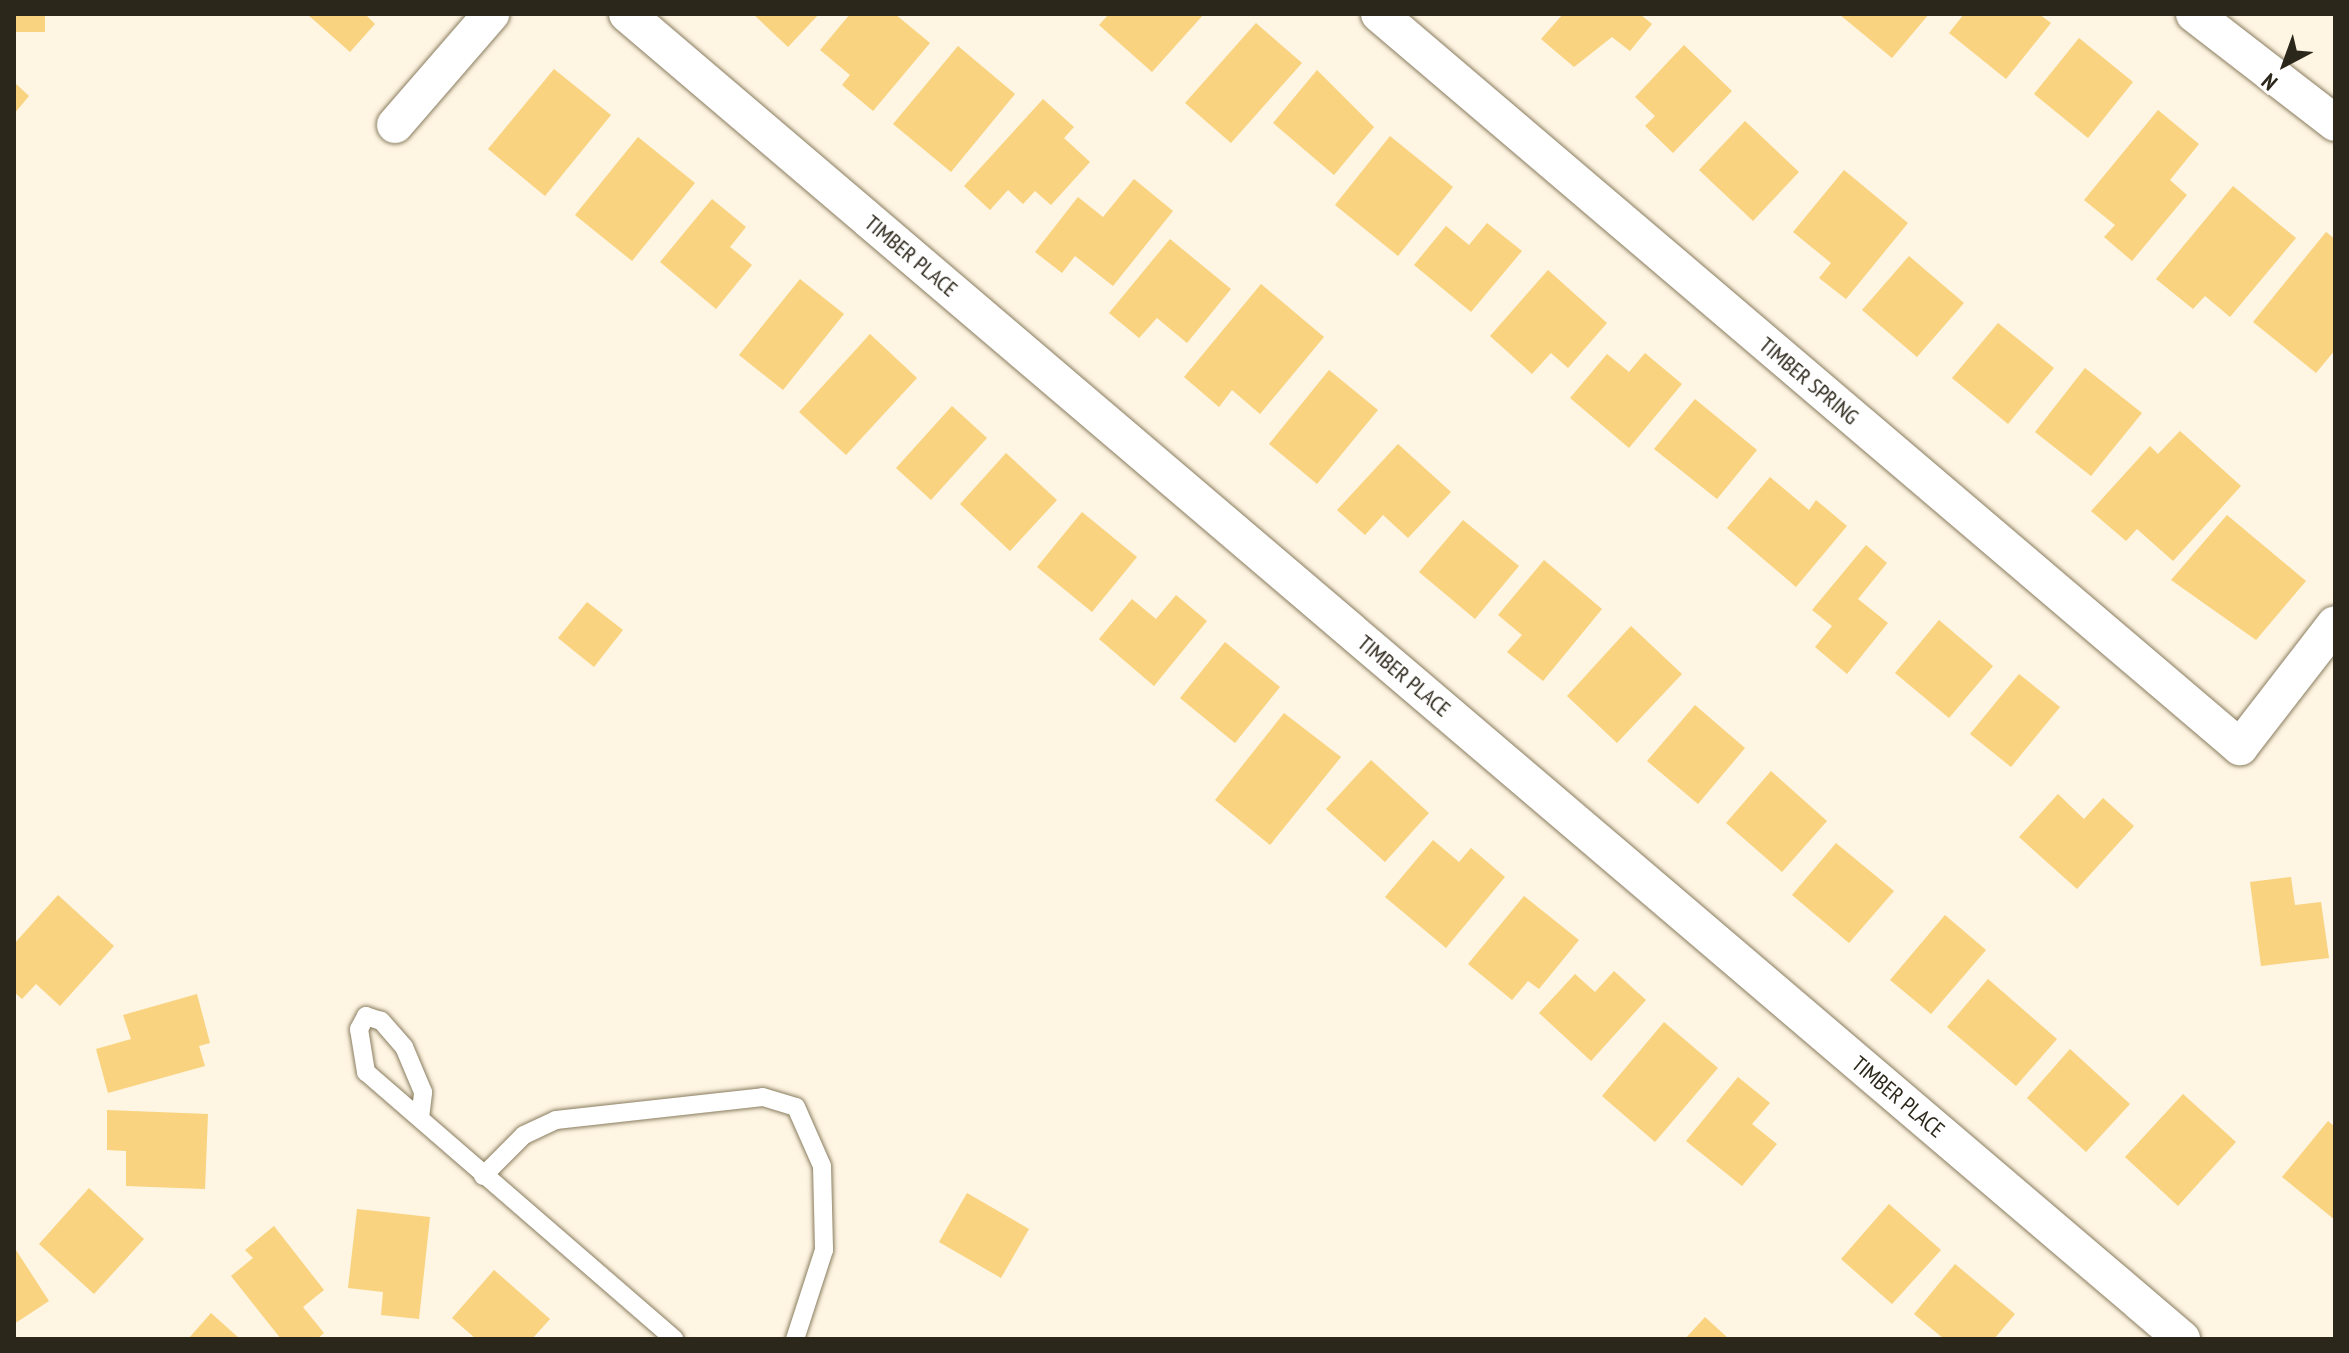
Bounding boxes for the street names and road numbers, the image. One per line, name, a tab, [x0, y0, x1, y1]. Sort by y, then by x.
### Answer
street label: TIMBER PLACE	[859, 210, 963, 302]
street label: TIMBER SPRING	[1754, 332, 1864, 430]
street label: TIMBER PLACE	[1352, 630, 1456, 722]
street label: TIMBER PLACE	[1846, 1051, 1950, 1143]

